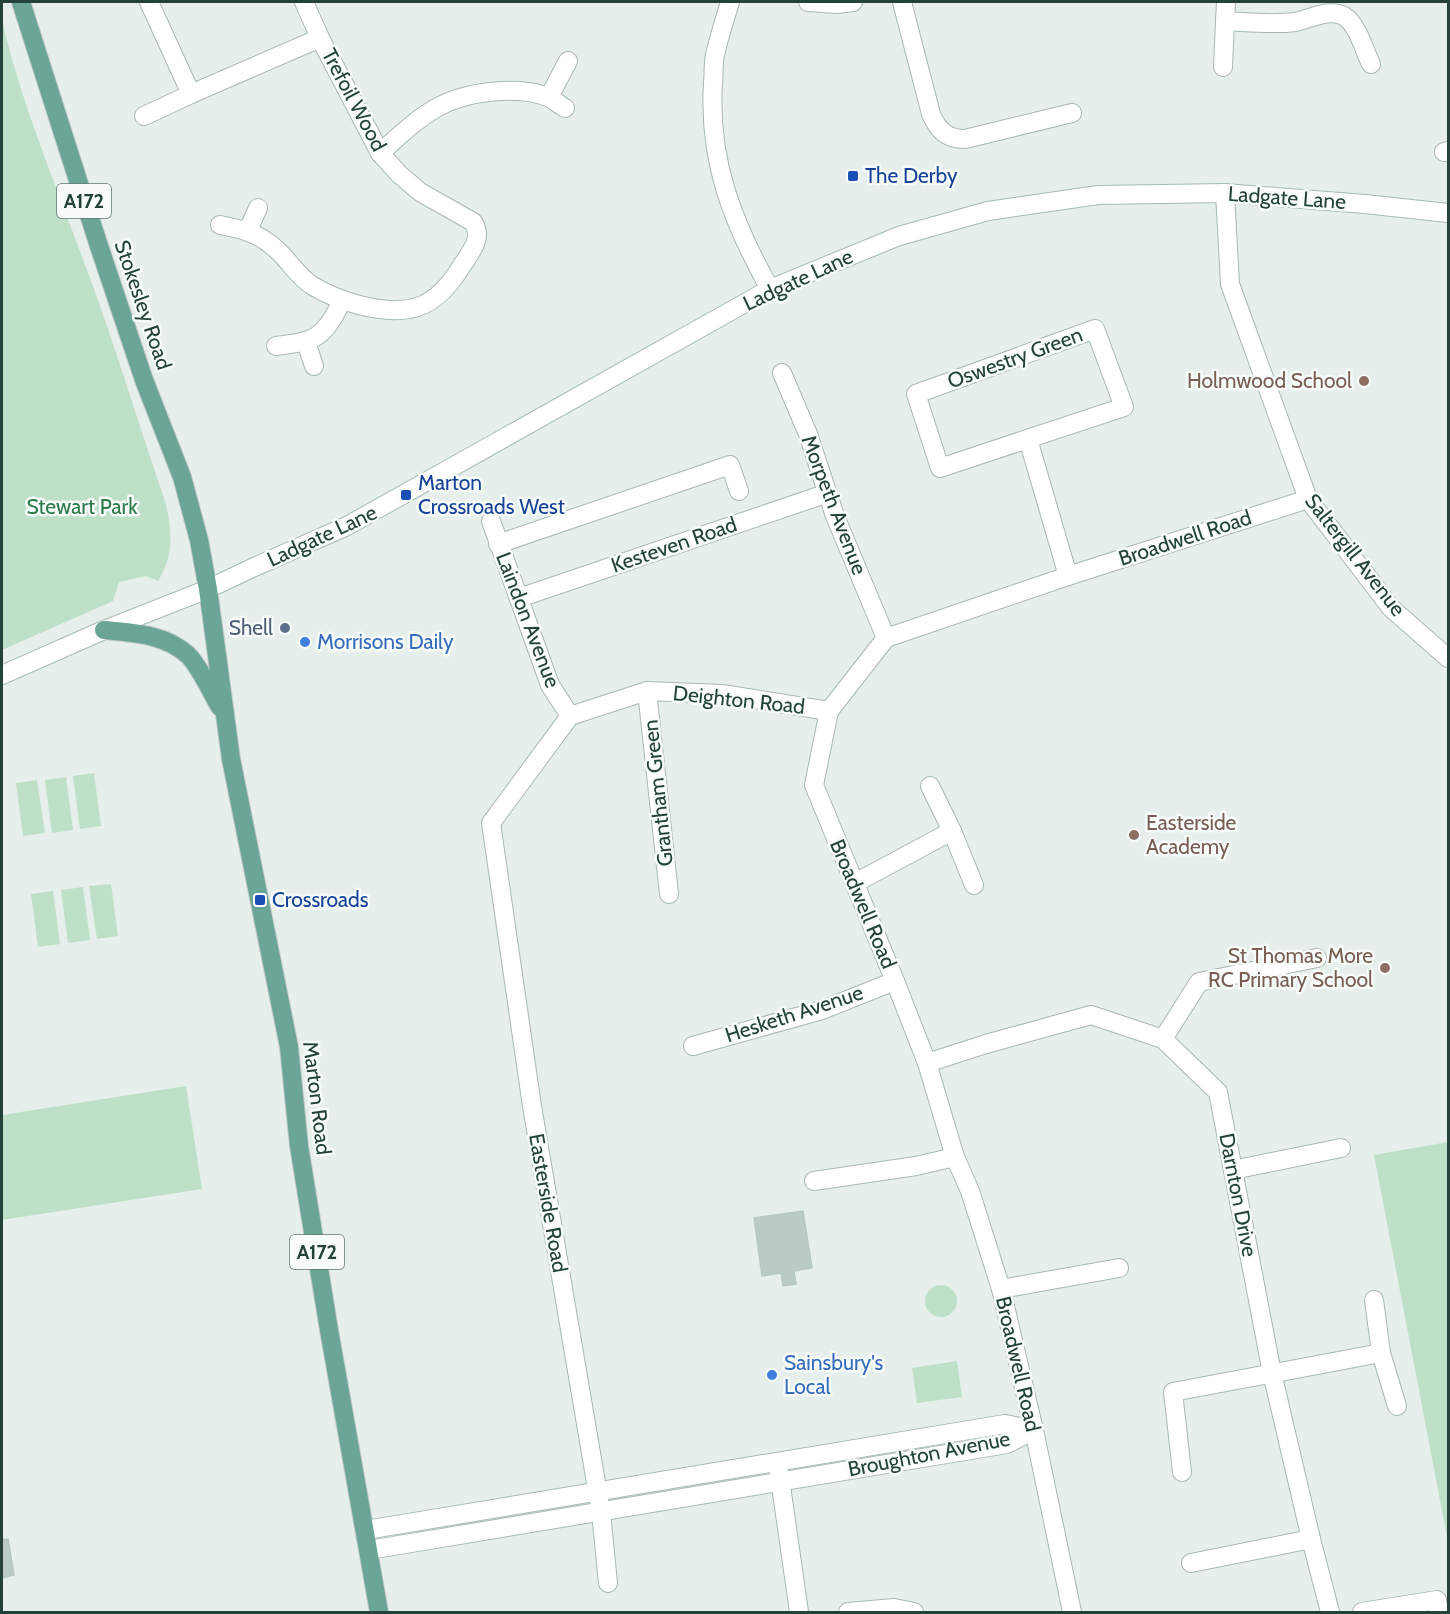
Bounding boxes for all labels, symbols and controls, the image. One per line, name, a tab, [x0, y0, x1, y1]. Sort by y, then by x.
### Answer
street label: Trefoil Wood	[317, 44, 392, 155]
place label: The Derby	[865, 163, 958, 188]
marker: The Derby	[846, 169, 860, 183]
street label: Ladgate Lane	[1227, 181, 1347, 214]
road number: A172	[57, 184, 111, 218]
street label: Stokesley Road	[110, 237, 177, 373]
street label: Ladgate Lane	[739, 243, 857, 316]
street label: Oswestry Green	[944, 322, 1086, 394]
place label: Holmwood School	[1187, 368, 1352, 393]
marker: Holmwood School	[1357, 374, 1371, 388]
street label: Morpeth Avenue	[796, 432, 873, 578]
place label: Marton Crossroads West	[418, 470, 565, 519]
marker: Marton Crossroads West	[399, 488, 413, 502]
street label: Saltergill Avenue	[1300, 489, 1411, 621]
park label: Stewart Park	[26, 494, 138, 519]
street label: Ladgate Lane	[263, 499, 381, 572]
street label: Broadwell Road	[1115, 504, 1254, 571]
street label: Kesteven Road	[608, 511, 740, 578]
street label: Laindon Avenue	[491, 549, 566, 691]
place label: Shell	[229, 615, 273, 640]
marker: Shell	[278, 621, 292, 635]
place label: Morrisons Daily	[317, 629, 454, 654]
marker: Morrisons Daily	[298, 635, 312, 649]
street label: Deighton Road	[672, 680, 806, 719]
street label: Grantham Green	[637, 718, 678, 868]
place label: Easterside Academy	[1146, 810, 1237, 859]
marker: Easterside Academy	[1127, 828, 1141, 842]
street label: Broadwell Road	[825, 835, 902, 972]
place label: Crossroads	[272, 887, 369, 912]
marker: Crossroads	[253, 893, 267, 907]
place label: St Thomas More RC Primary School	[1208, 943, 1373, 992]
marker: St Thomas More RC Primary School	[1378, 961, 1392, 975]
street label: Hesketh Avenue	[722, 979, 866, 1048]
street label: Marton Road	[298, 1040, 337, 1156]
street label: Easterside Road	[524, 1131, 573, 1274]
street label: Darnton Drive	[1214, 1131, 1263, 1259]
road number: A172	[290, 1235, 344, 1269]
street label: Broadwell Road	[991, 1294, 1046, 1434]
place label: Sainsbury's Local	[784, 1350, 883, 1399]
marker: Sainsbury's Local	[765, 1368, 779, 1382]
street label: Broughton Avenue	[846, 1425, 1012, 1481]

